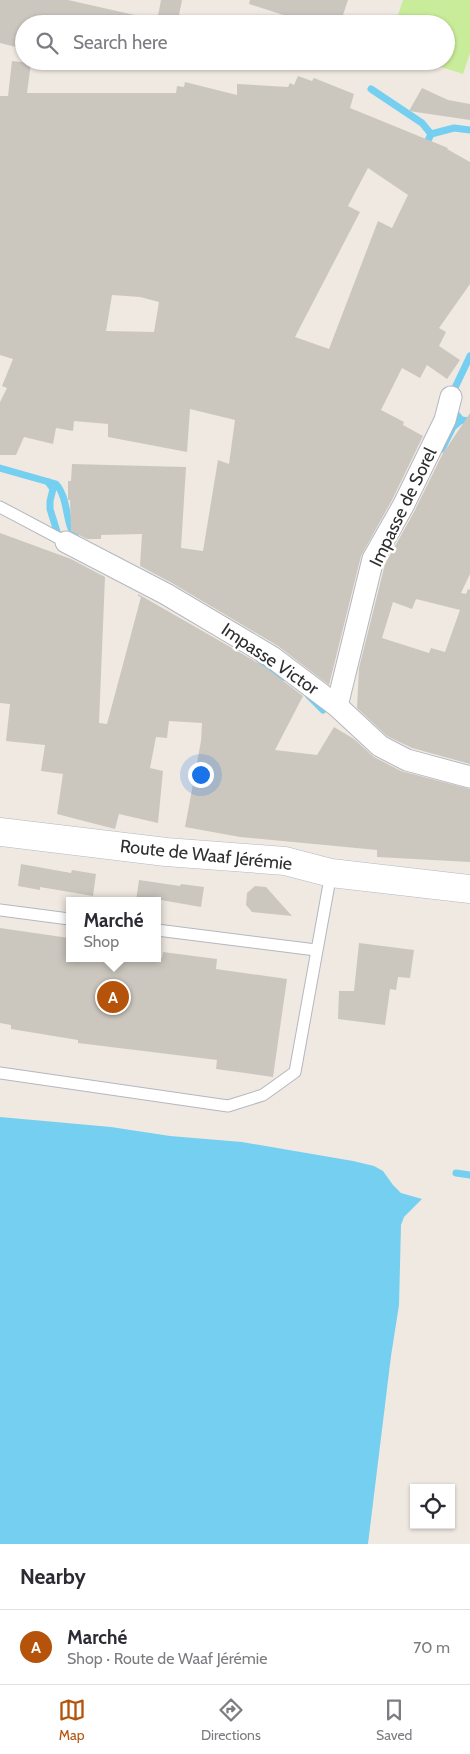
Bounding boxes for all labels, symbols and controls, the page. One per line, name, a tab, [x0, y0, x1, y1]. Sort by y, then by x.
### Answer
search box	[15, 15, 455, 70]
icon: search	[33, 29, 61, 57]
text: Search here	[73, 31, 167, 54]
street label: Impasse de Sorel	[365, 443, 442, 570]
street label: Impasse Victor	[217, 618, 323, 700]
your location	[188, 762, 214, 788]
street label: Route de Waaf Jérémie	[119, 835, 293, 875]
popup	[66, 897, 161, 962]
text: Marché	[83, 909, 144, 932]
text: Shop	[83, 932, 119, 951]
pin: A	[97, 978, 129, 1016]
map controls	[410, 1484, 455, 1529]
button: locate	[410, 1484, 455, 1529]
text: Nearby	[20, 1564, 86, 1589]
text: Marché	[67, 1626, 127, 1649]
text: A	[31, 1638, 41, 1657]
text: 70 m	[413, 1638, 450, 1657]
text: Shop · Route de Waaf Jérémie	[67, 1649, 267, 1668]
tab: Map	[58, 1696, 86, 1744]
tab: Directions	[201, 1696, 261, 1744]
tab: Saved	[376, 1696, 412, 1744]

